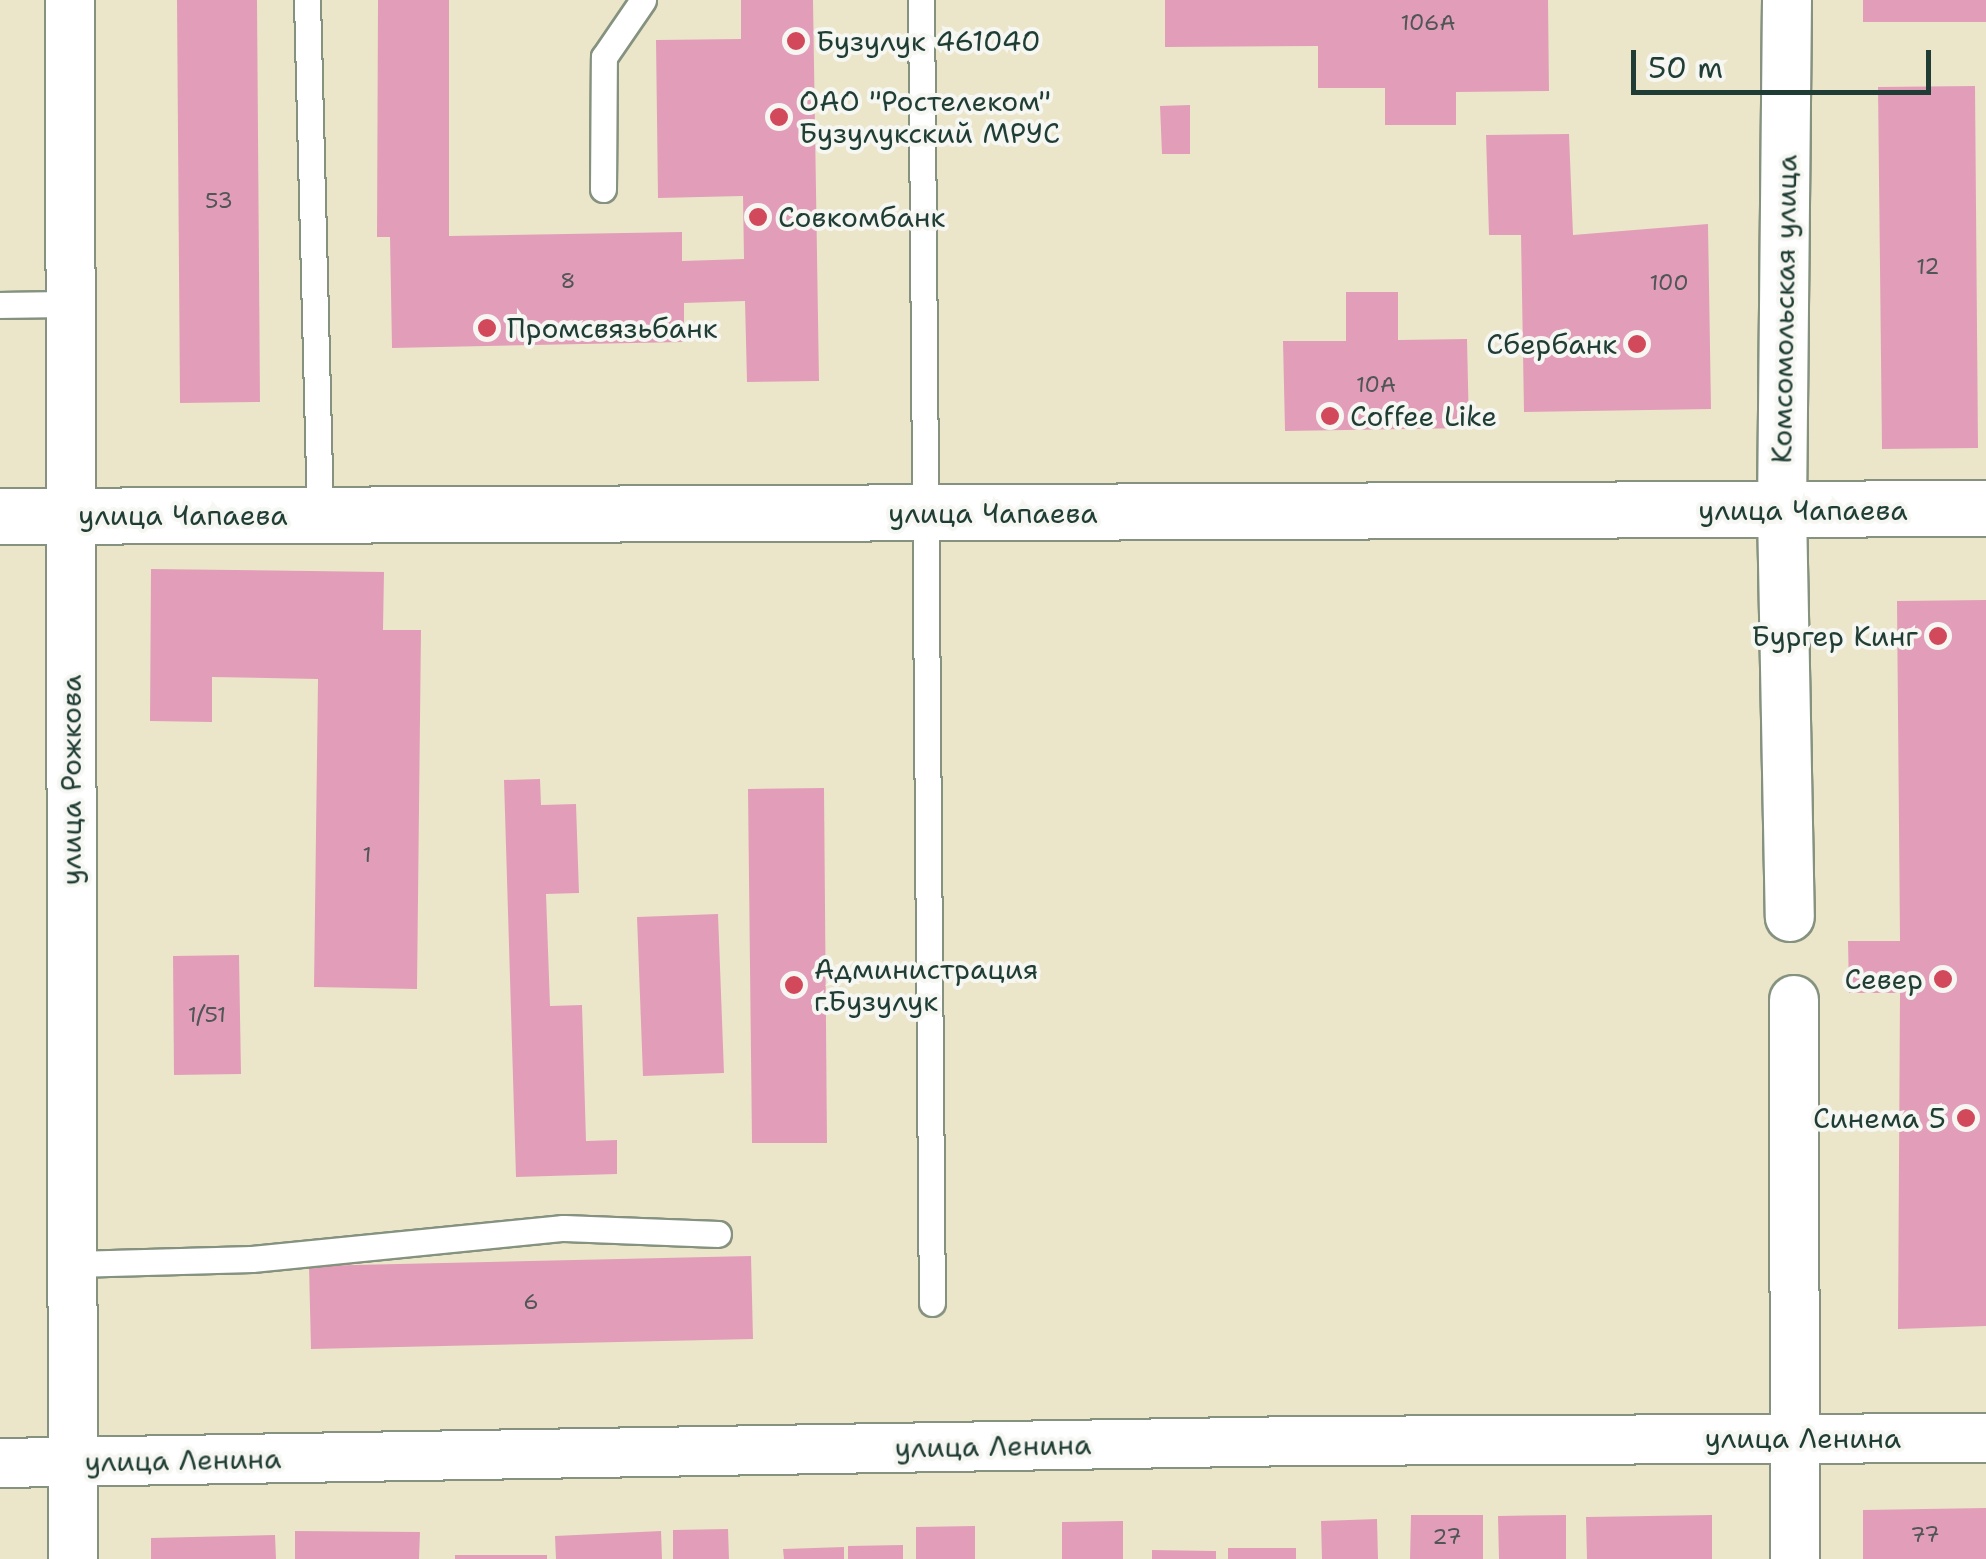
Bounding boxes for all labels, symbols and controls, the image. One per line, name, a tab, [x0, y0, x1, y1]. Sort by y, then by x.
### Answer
house number: 106А	[1401, 10, 1455, 36]
place label: Бузулук 461040	[816, 24, 1041, 58]
marker: Бузулук 461040	[785, 30, 807, 52]
scale bar	[1636, 30, 1936, 92]
text: 50 m	[1648, 47, 1723, 88]
place label: ОАО "Ростелеком" Бузулукский МРУС	[799, 84, 1060, 150]
marker: ОАО "Ростелеком" Бузулукский МРУС	[768, 106, 790, 128]
street label: Комсомольская улица	[1765, 154, 1803, 464]
house number: 53	[205, 188, 233, 214]
place label: Совкомбанк	[778, 200, 945, 234]
marker: Совкомбанк	[747, 206, 769, 228]
house number: 12	[1916, 254, 1940, 280]
house number: 8	[560, 268, 576, 294]
house number: 100	[1649, 270, 1689, 296]
place label: Промсвязьбанк	[507, 311, 718, 345]
marker: Промсвязьбанк	[476, 317, 498, 339]
place label: Сбербанк	[1486, 327, 1617, 361]
marker: Сбербанк	[1626, 333, 1648, 355]
house number: 10А	[1356, 372, 1396, 398]
place label: Coffee Like	[1350, 399, 1497, 433]
marker: Coffee Like	[1319, 405, 1341, 427]
street label: улица Чапаева	[1698, 493, 1908, 527]
street label: улица Чапаева	[888, 496, 1098, 530]
street label: улица Чапаева	[78, 498, 288, 532]
place label: Бургер Кинг	[1752, 619, 1918, 653]
marker: Бургер Кинг	[1927, 625, 1949, 647]
street label: улица Рожкова	[54, 675, 88, 885]
house number: 1	[362, 842, 372, 868]
place label: Администрация г.Бузулук	[814, 952, 1038, 1018]
place label: Север	[1844, 962, 1923, 996]
marker: Север	[1932, 968, 1954, 990]
marker: Администрация г.Бузулук	[783, 974, 805, 996]
house number: 1/51	[188, 1002, 226, 1028]
place label: Синема 5	[1813, 1101, 1946, 1135]
marker: Синема 5	[1955, 1107, 1977, 1129]
house number: 6	[523, 1289, 539, 1315]
street label: улица Ленина	[1705, 1421, 1901, 1455]
street label: улица Ленина	[894, 1427, 1092, 1465]
street label: улица Ленина	[84, 1441, 282, 1479]
house number: 77	[1910, 1522, 1940, 1548]
house number: 27	[1432, 1524, 1462, 1550]

